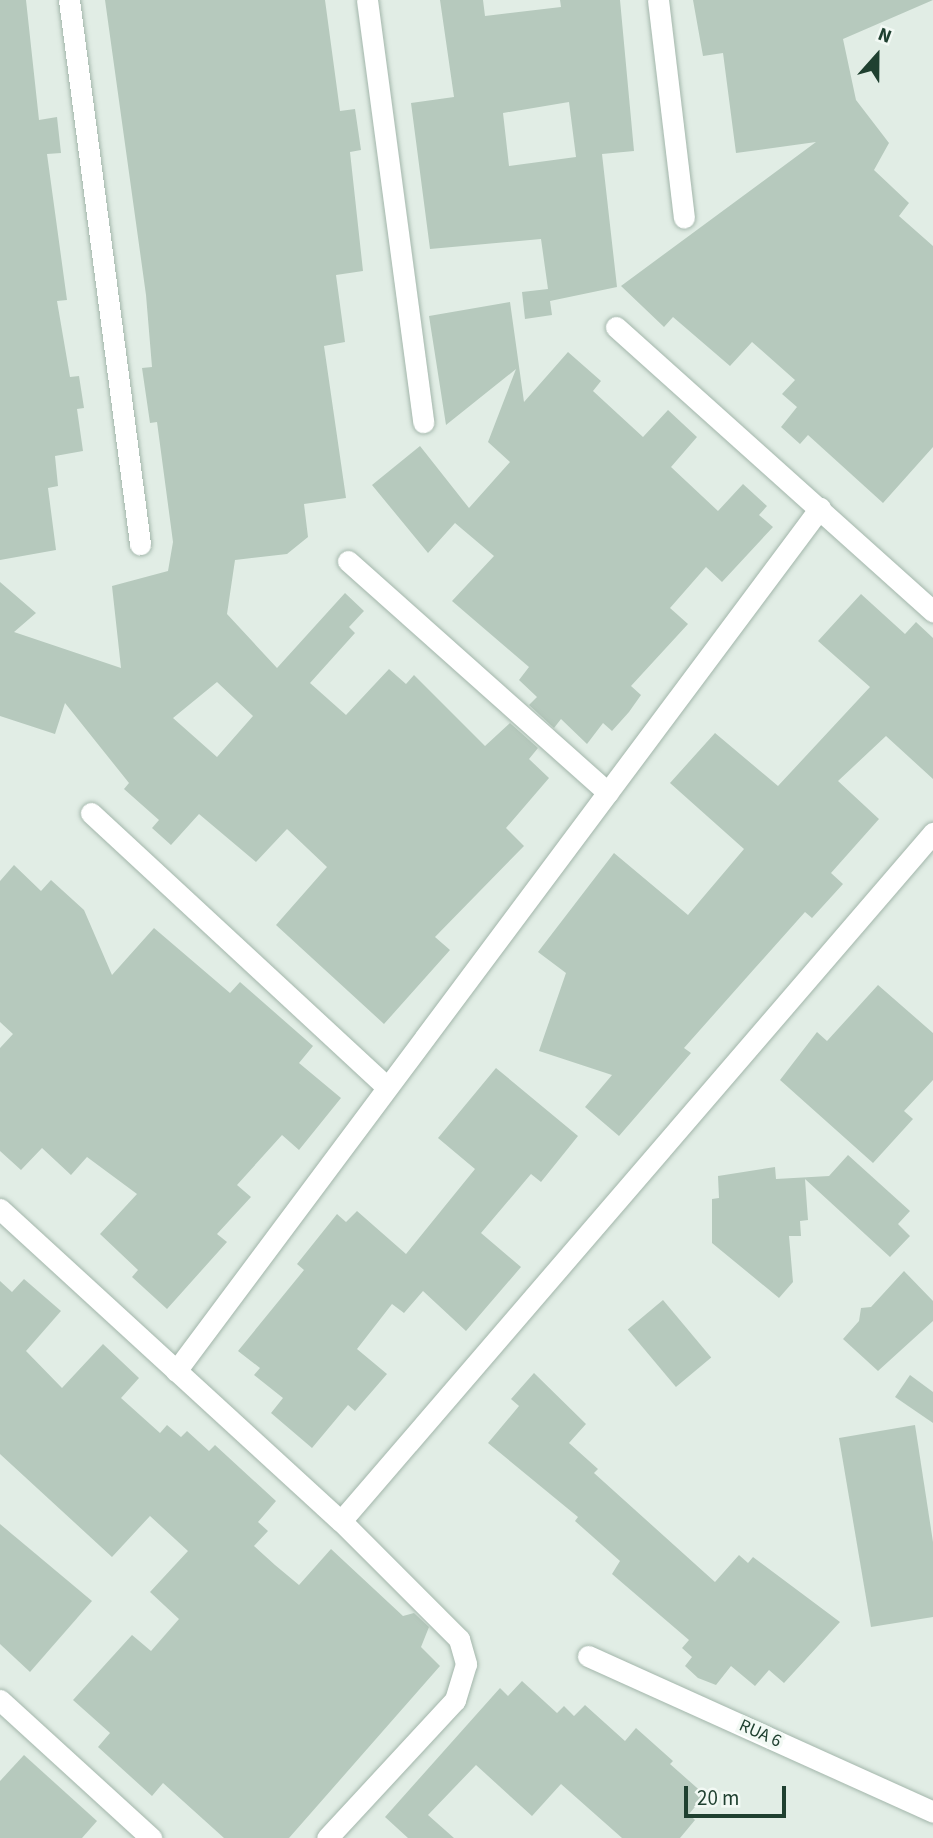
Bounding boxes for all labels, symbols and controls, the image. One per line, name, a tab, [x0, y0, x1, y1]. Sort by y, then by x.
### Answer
north arrow	[842, 21, 912, 91]
text: N	[874, 21, 895, 51]
street label: RUA 6	[736, 1715, 784, 1753]
scale bar	[688, 1772, 790, 1816]
text: 20 m	[697, 1783, 739, 1813]

